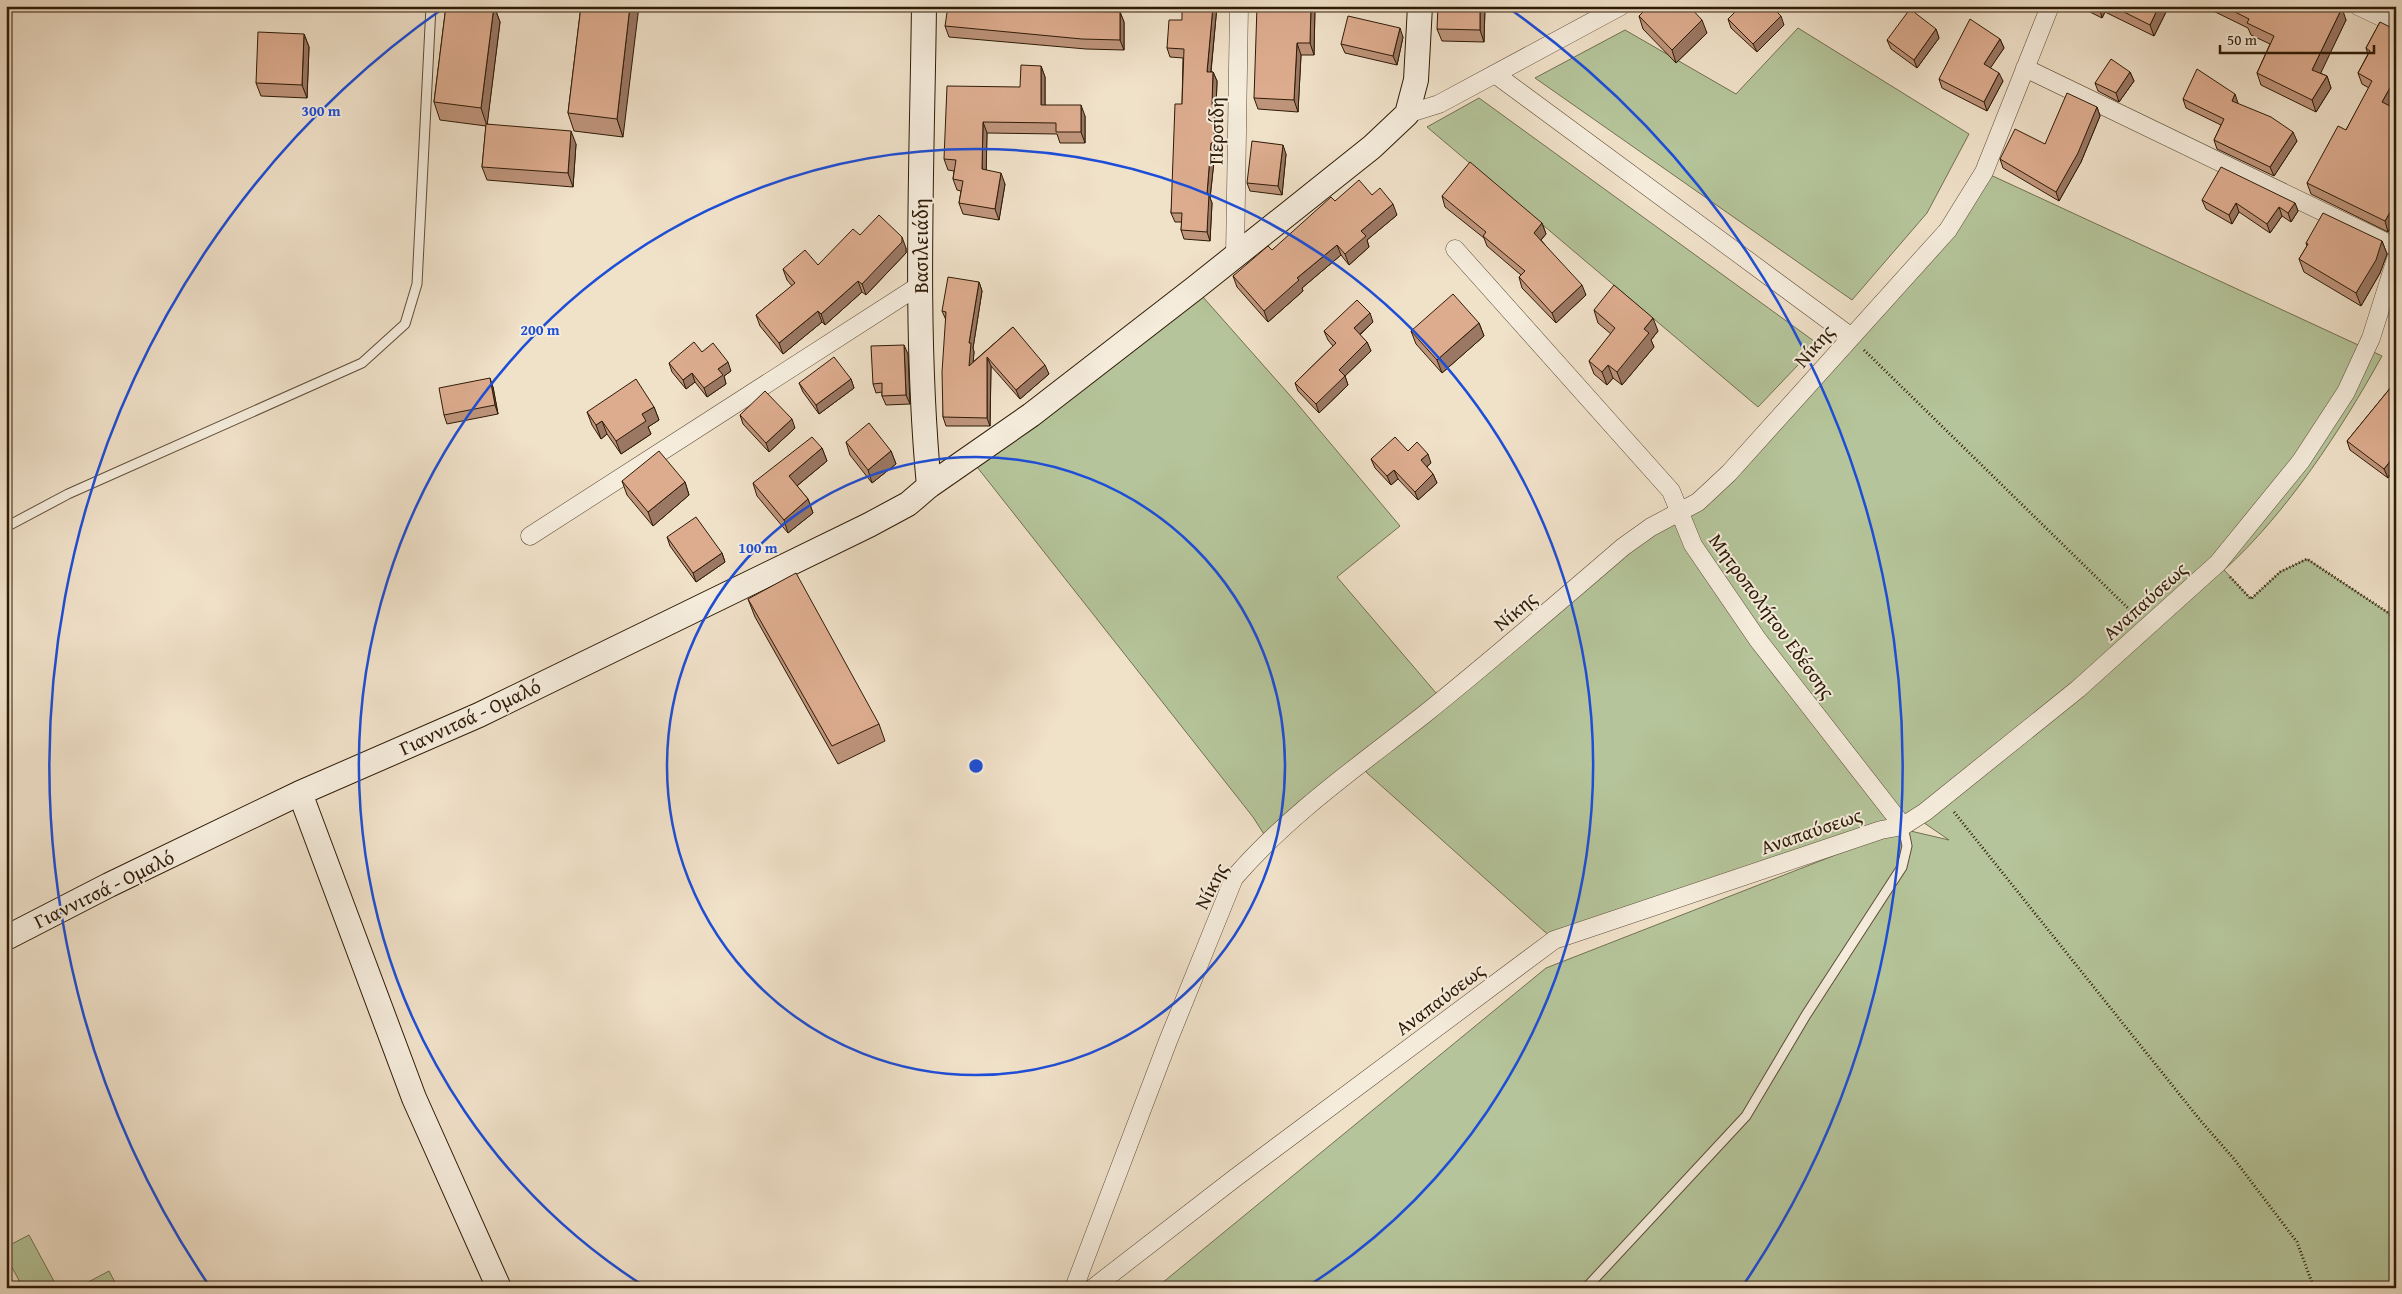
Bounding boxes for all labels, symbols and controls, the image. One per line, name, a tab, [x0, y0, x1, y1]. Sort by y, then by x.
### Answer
scale bar	[2220, 22, 2373, 54]
text: 50 m	[2227, 29, 2258, 50]
street label: Περσίδη	[1200, 97, 1231, 165]
text: 300 m	[301, 100, 341, 121]
street label: Βασιλειάδη	[906, 198, 935, 294]
street label: Νίκης	[1787, 317, 1841, 374]
text: 200 m	[520, 319, 560, 340]
street label: Μητροπολήτου Εδέσσης	[1702, 527, 1843, 705]
text: 100 m	[738, 537, 778, 558]
street label: Αναπαύσεως	[2096, 554, 2194, 647]
street label: Νίκης	[1487, 583, 1543, 637]
street label: Γιαννιτσά - Ομαλό	[394, 671, 545, 762]
centre of rings	[967, 757, 985, 775]
street label: Αναπαύσεως	[1756, 799, 1866, 861]
street label: Γιαννιτσά - Ομαλό	[29, 842, 179, 935]
street label: Νίκης	[1187, 857, 1235, 914]
street label: Αναπαύσεως	[1389, 955, 1491, 1042]

